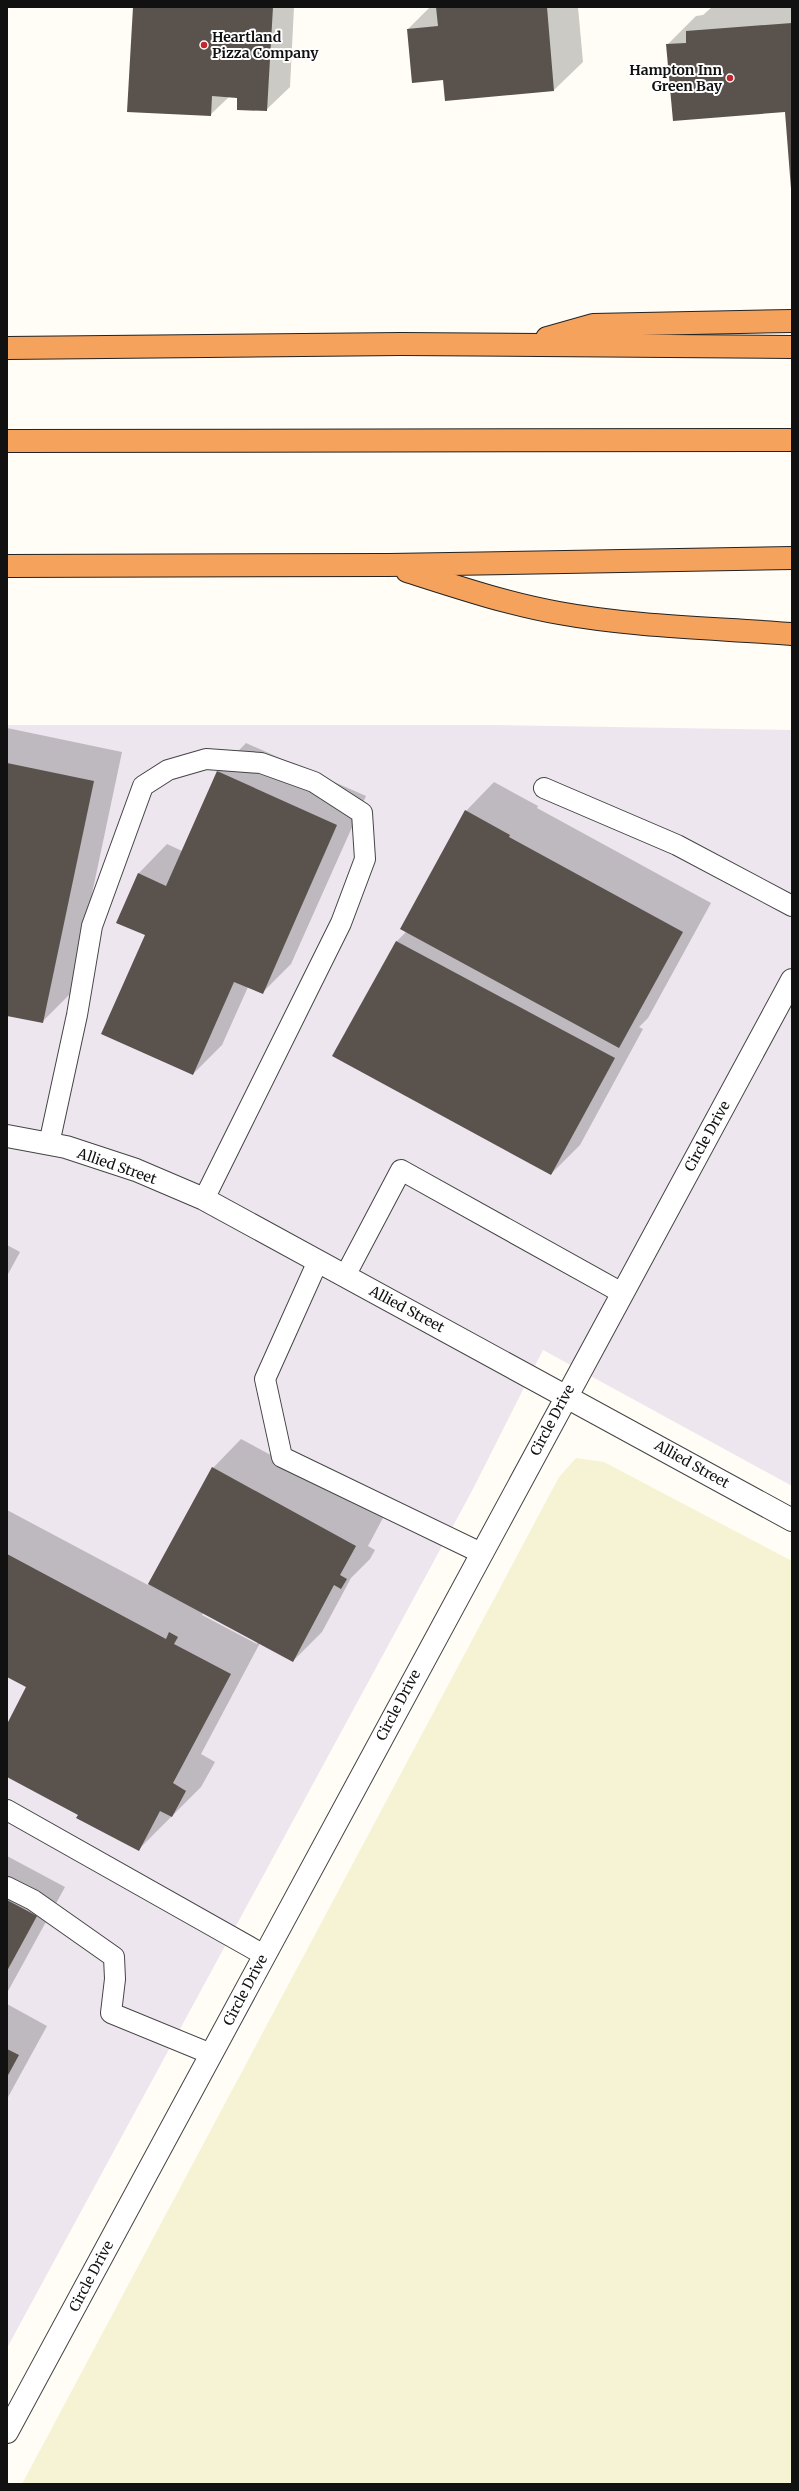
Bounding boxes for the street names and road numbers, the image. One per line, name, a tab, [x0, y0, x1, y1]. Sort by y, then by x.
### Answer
street label: Circle Drive	[680, 1098, 734, 1174]
street label: Allied Street	[74, 1144, 159, 1188]
street label: Allied Street	[365, 1281, 448, 1337]
street label: Circle Drive	[526, 1381, 578, 1459]
street label: Allied Street	[651, 1436, 733, 1492]
street label: Circle Drive	[372, 1666, 424, 1744]
street label: Circle Drive	[219, 1951, 271, 2029]
street label: Circle Drive	[65, 2237, 117, 2315]

